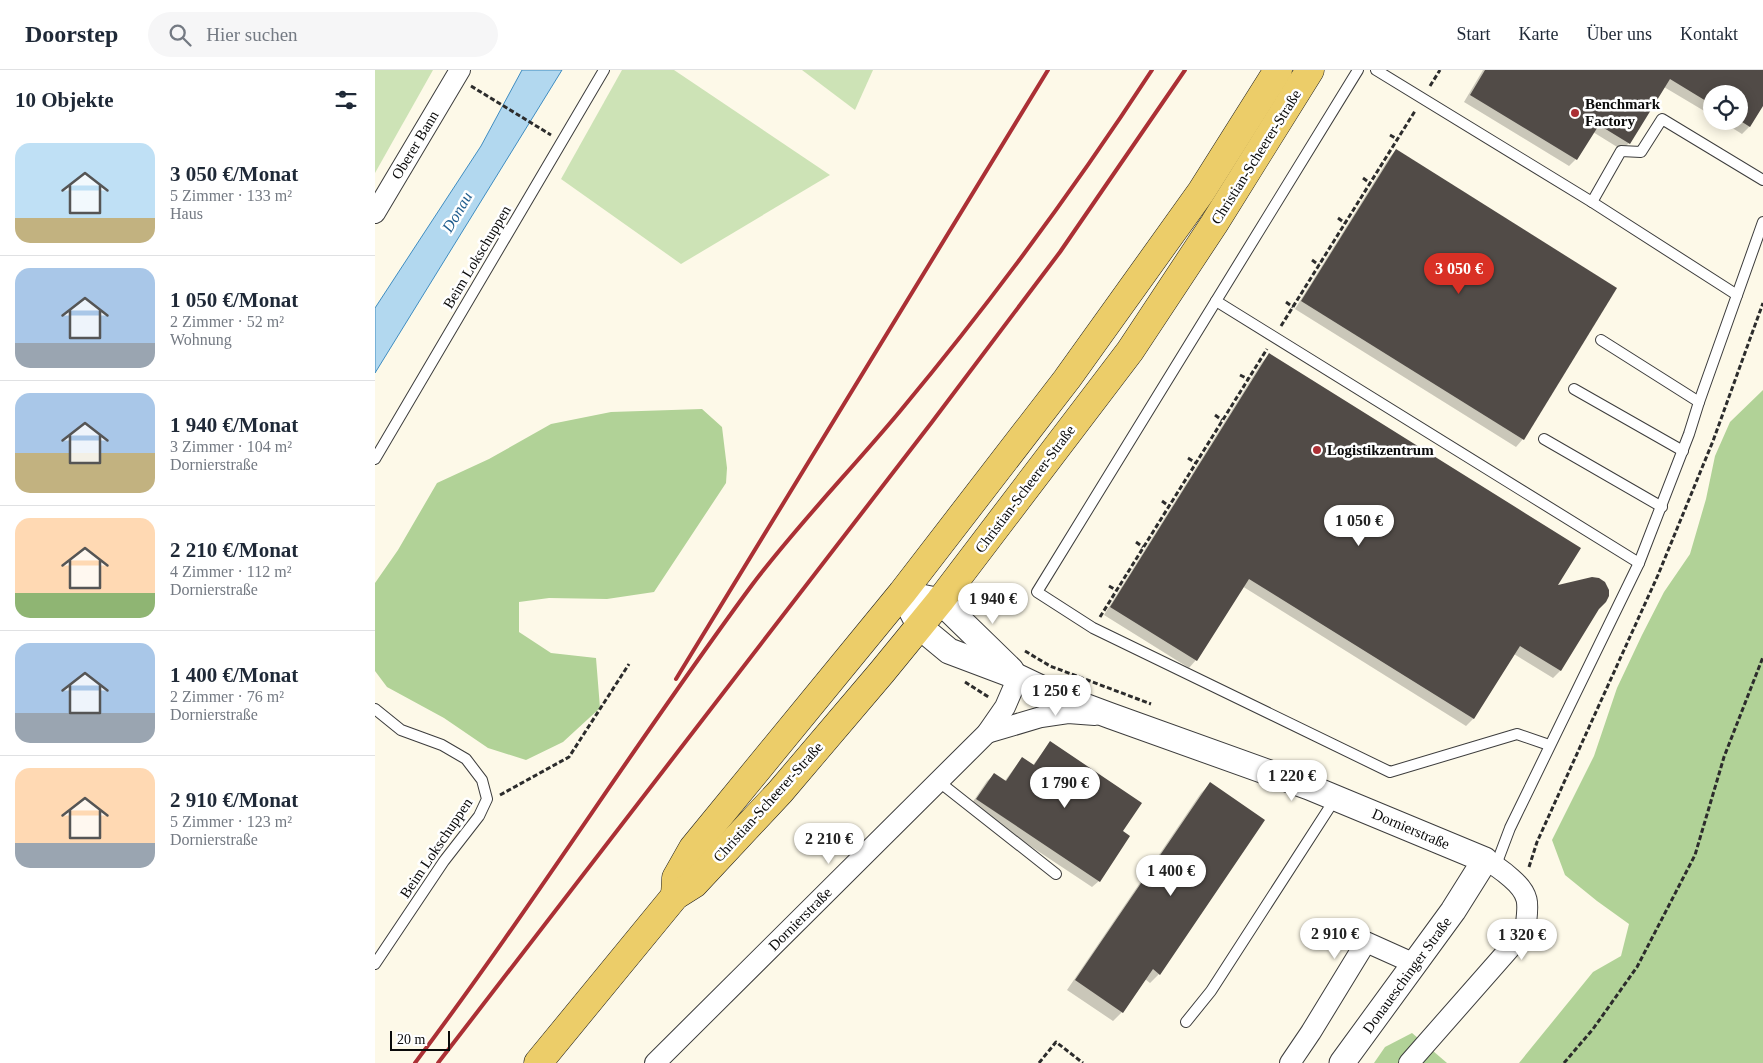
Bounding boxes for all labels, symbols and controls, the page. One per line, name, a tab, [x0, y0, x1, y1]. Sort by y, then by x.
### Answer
search box	[148, 12, 498, 57]
text: Doorstep	[25, 21, 118, 47]
icon: search	[166, 21, 194, 49]
text: Hier suchen	[206, 24, 298, 45]
text: Start	[1457, 24, 1491, 44]
text: Karte	[1519, 24, 1559, 44]
text: Über uns	[1587, 24, 1652, 44]
text: Kontakt	[1680, 24, 1738, 44]
map controls	[1703, 85, 1748, 130]
button: locate	[1703, 85, 1748, 130]
icon: filters	[332, 86, 360, 114]
street label: Christian-Scheerer-Straße	[1208, 87, 1304, 227]
text: 10 Objekte	[15, 88, 114, 112]
place label: Benchmark Factory	[1585, 96, 1661, 129]
street label: Oberer Bann	[388, 107, 442, 182]
marker: Benchmark Factory	[1569, 107, 1581, 119]
text: 3 050 €/Monat	[170, 162, 298, 186]
icon: home	[55, 163, 115, 223]
text: 5 Zimmer · 133 m²	[170, 187, 292, 204]
water label: Donau	[438, 189, 475, 236]
street label: Beim Lokschuppen	[440, 202, 514, 311]
text: Haus	[170, 205, 203, 222]
pin: 3 050 €	[1413, 252, 1505, 295]
text: 3 050 €	[1435, 260, 1483, 277]
icon: home	[55, 288, 115, 348]
text: 1 050 €/Monat	[170, 288, 298, 312]
text: 2 Zimmer · 52 m²	[170, 313, 284, 330]
text: Wohnung	[170, 331, 232, 348]
icon: home	[55, 413, 115, 473]
text: 1 940 €/Monat	[170, 413, 298, 437]
street label: Christian-Scheerer-Straße	[972, 422, 1078, 556]
text: 3 Zimmer · 104 m²	[170, 438, 292, 455]
place label: Logistikzentrum	[1327, 442, 1434, 458]
marker: Logistikzentrum	[1311, 444, 1323, 456]
text: Dornierstraße	[170, 456, 258, 473]
pin: 1 050 €	[1313, 504, 1405, 547]
text: 1 050 €	[1335, 512, 1383, 529]
icon: home	[55, 538, 115, 598]
text: 2 210 €/Monat	[170, 538, 298, 562]
text: 4 Zimmer · 112 m²	[170, 563, 292, 580]
text: Dornierstraße	[170, 581, 258, 598]
pin: 1 940 €	[947, 582, 1039, 625]
text: 1 940 €	[969, 590, 1017, 607]
icon: home	[55, 663, 115, 723]
text: 1 400 €/Monat	[170, 663, 298, 687]
pin: 1 250 €	[1010, 674, 1102, 717]
text: 1 250 €	[1032, 682, 1080, 699]
text: 2 Zimmer · 76 m²	[170, 688, 284, 705]
text: Dornierstraße	[170, 706, 258, 723]
street label: Christian-Scheerer-Straße	[710, 739, 826, 865]
pin: 1 220 €	[1246, 760, 1338, 802]
pin: 1 790 €	[1019, 766, 1111, 809]
text: 1 220 €	[1268, 767, 1316, 784]
text: 1 790 €	[1041, 774, 1089, 791]
icon: home	[55, 788, 115, 848]
text: 2 910 €/Monat	[170, 788, 298, 812]
street label: Beim Lokschuppen	[397, 795, 476, 901]
street label: Dornierstraße	[1370, 806, 1452, 853]
text: 5 Zimmer · 123 m²	[170, 813, 292, 830]
pin: 2 210 €	[783, 822, 875, 865]
text: 2 210 €	[805, 830, 853, 847]
text: Dornierstraße	[170, 831, 258, 848]
pin: 1 400 €	[1125, 854, 1217, 897]
text: 1 400 €	[1147, 862, 1195, 879]
street label: Dornierstraße	[765, 884, 835, 954]
street label: Donaueschinger Straße	[1360, 914, 1455, 1036]
pin: 2 910 €	[1289, 918, 1381, 960]
pin: 1 320 €	[1476, 918, 1568, 961]
text: 2 910 €	[1311, 925, 1359, 942]
text: 1 320 €	[1498, 926, 1546, 943]
scale bar	[390, 1028, 450, 1051]
text: 20 m	[397, 1032, 425, 1047]

